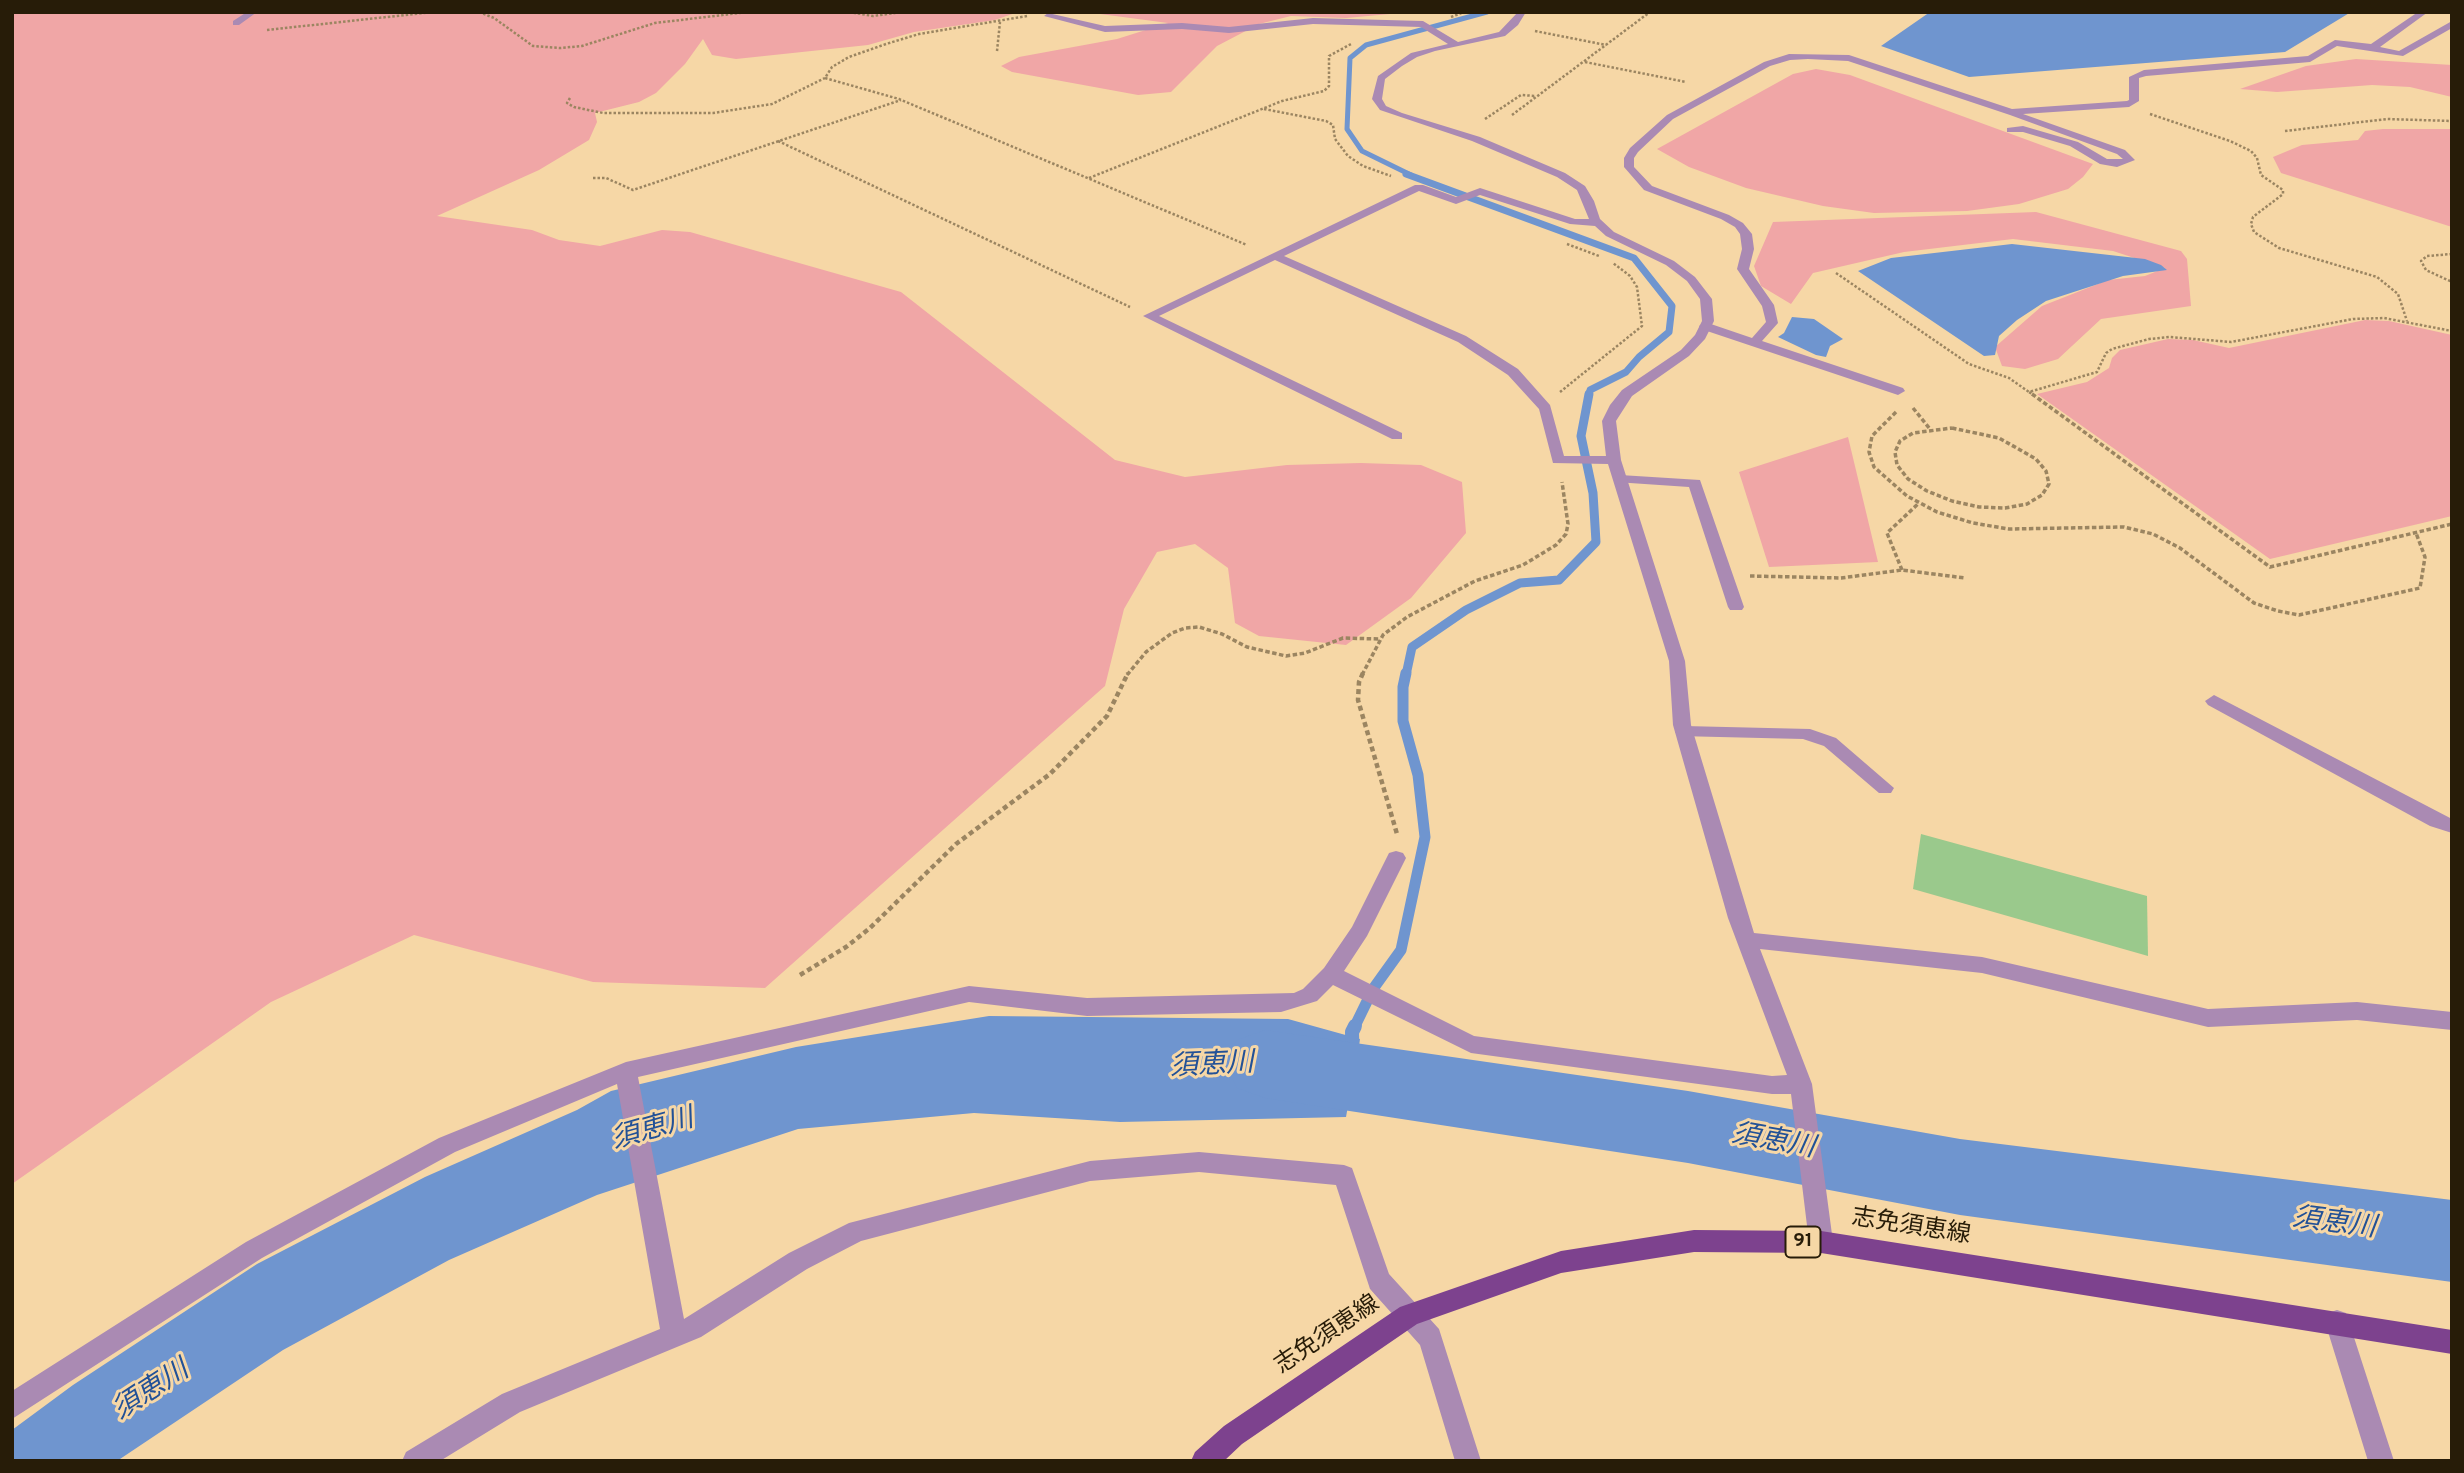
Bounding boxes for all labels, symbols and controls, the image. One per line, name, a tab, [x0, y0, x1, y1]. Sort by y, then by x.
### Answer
water label: 須恵川	[1169, 1048, 1255, 1086]
water label: 須恵川	[608, 1103, 698, 1159]
water label: 須恵川	[1729, 1119, 1817, 1167]
water label: 須恵川	[2290, 1203, 2378, 1247]
street label: 志免須恵線	[1849, 1204, 1973, 1252]
road number: 91	[1786, 1226, 1820, 1258]
street label: 志免須恵線	[1270, 1291, 1386, 1381]
water label: 須恵川	[108, 1355, 196, 1429]

